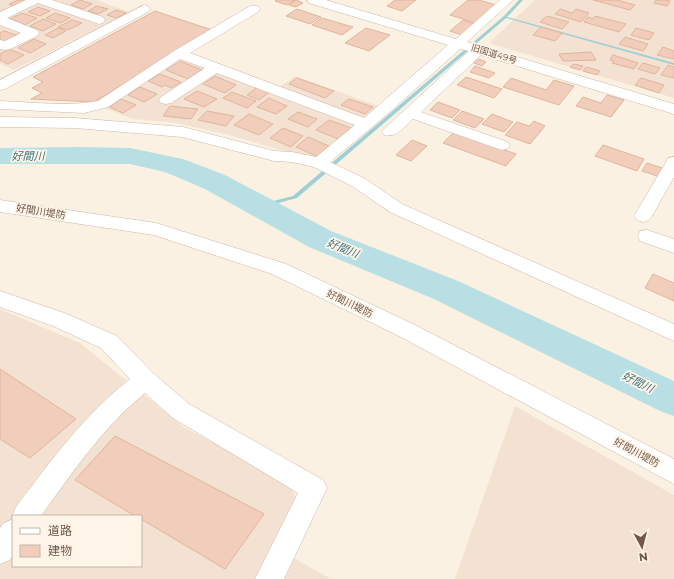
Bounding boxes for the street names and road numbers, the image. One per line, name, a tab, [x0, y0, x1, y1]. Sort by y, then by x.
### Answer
street label: 旧国道49号	[470, 41, 518, 66]
street label: 好間川堤防	[15, 201, 67, 222]
street label: 好間川堤防	[324, 287, 375, 320]
street label: 好間川堤防	[612, 435, 662, 470]

